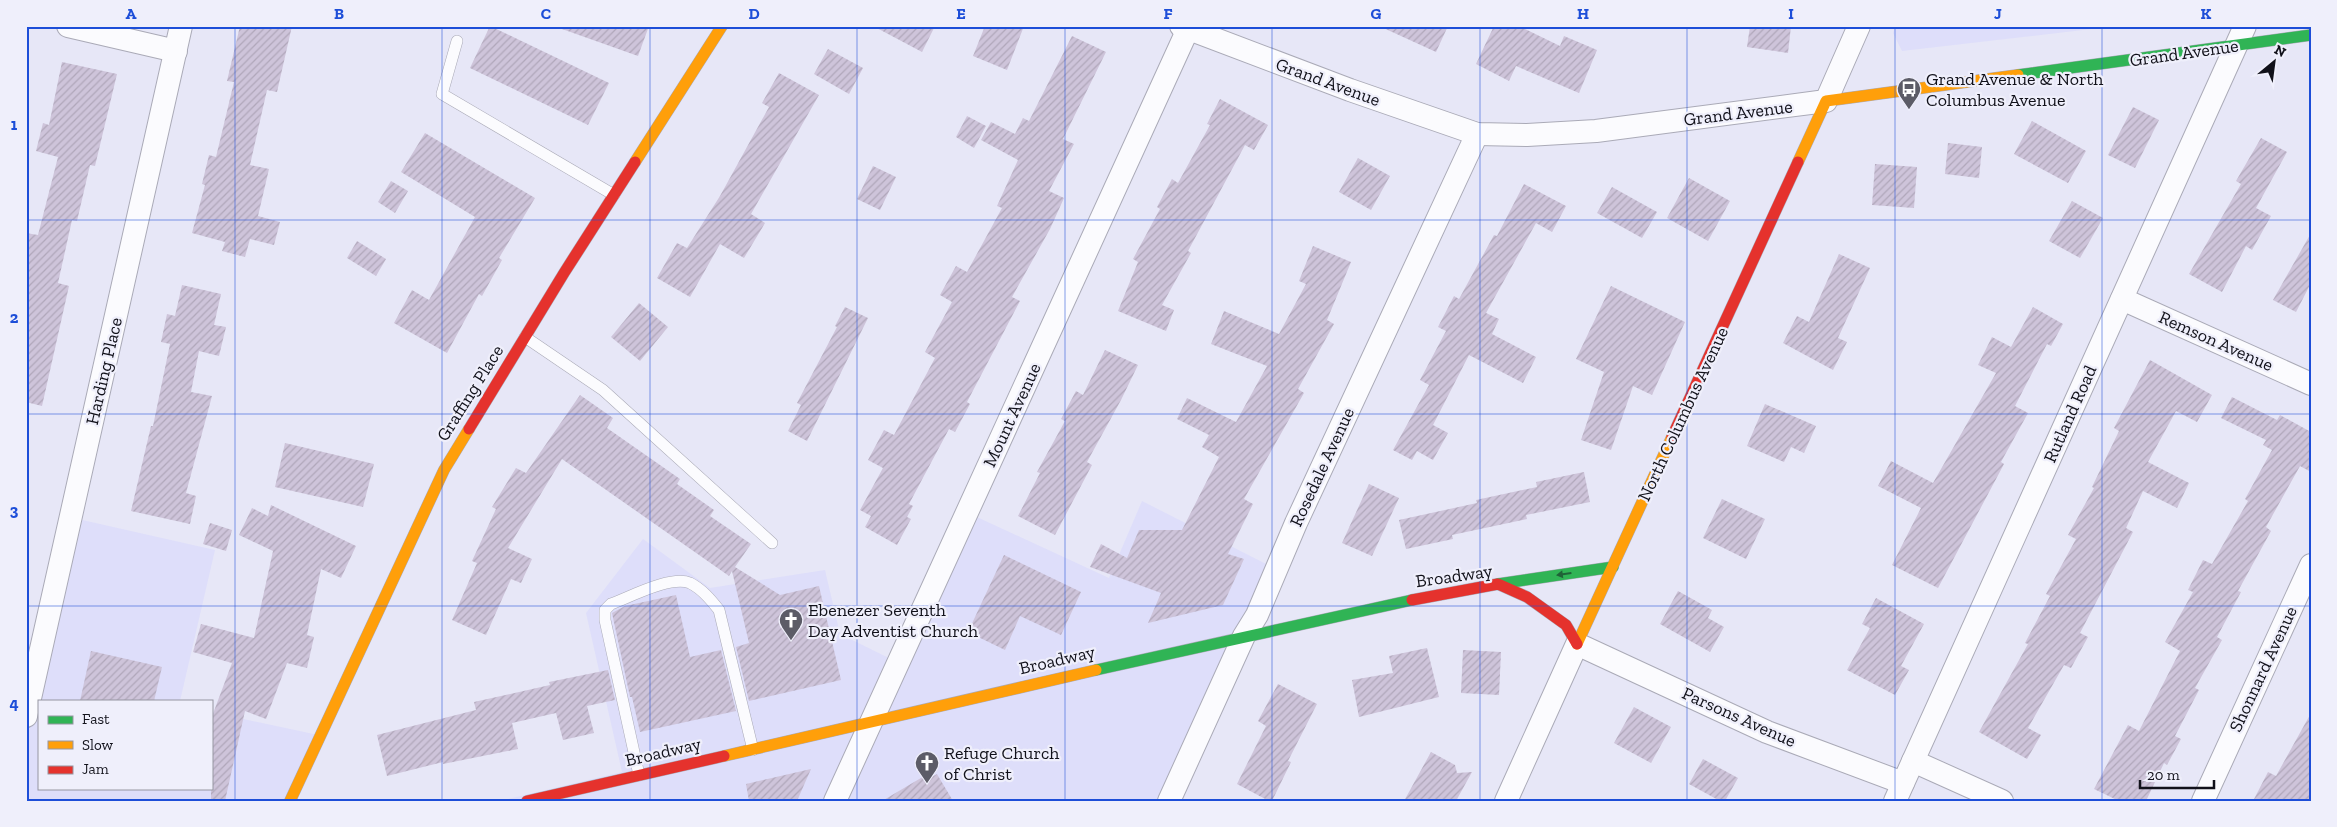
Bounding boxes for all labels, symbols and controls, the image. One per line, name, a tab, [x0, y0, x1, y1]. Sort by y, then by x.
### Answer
text: A	[126, 4, 137, 23]
text: B	[334, 4, 344, 23]
text: C	[541, 4, 551, 23]
text: D	[748, 4, 760, 23]
text: E	[956, 4, 966, 23]
text: F	[1163, 4, 1173, 23]
text: G	[1371, 4, 1382, 23]
text: H	[1577, 4, 1589, 23]
text: I	[1788, 4, 1794, 23]
text: J	[1994, 4, 2002, 23]
text: K	[2201, 4, 2212, 23]
street label: Grand Avenue	[2128, 34, 2240, 72]
north arrow	[2250, 38, 2300, 88]
text: N	[2271, 41, 2289, 61]
street label: Grand Avenue	[1273, 53, 1383, 111]
place label: Grand Avenue & North Columbus Avenue	[1926, 68, 2103, 111]
bus stop icon: Grand Avenue & North Columbus Avenue	[1896, 76, 1922, 110]
street label: Grand Avenue	[1682, 95, 1794, 131]
text: 1	[11, 115, 18, 134]
street label: Remson Avenue	[2155, 306, 2277, 376]
text: 2	[10, 308, 19, 327]
street label: Harding Place	[81, 315, 127, 427]
street label: North Columbus Avenue	[1633, 323, 1733, 505]
street label: Graffing Place	[432, 341, 508, 445]
street label: Mount Avenue	[978, 359, 1046, 471]
street label: Rutland Road	[2039, 362, 2101, 466]
street label: Rosedale Avenue	[1285, 404, 1359, 530]
text: 3	[10, 501, 19, 520]
street label: Broadway	[1414, 560, 1495, 592]
one-way arrow	[1556, 570, 1572, 578]
place label: Ebenezer Seventh Day Adventist Church	[808, 599, 978, 642]
street label: Shonnard Avenue	[2224, 603, 2302, 735]
church icon: Ebenezer Seventh Day Adventist Church	[778, 607, 804, 641]
street label: Broadway	[1017, 640, 1098, 679]
street label: Parsons Avenue	[1679, 682, 1799, 752]
text: 4	[9, 694, 19, 713]
legend	[38, 700, 212, 790]
text: Fast	[82, 710, 110, 728]
street label: Broadway	[623, 732, 704, 771]
text: Slow	[82, 736, 114, 754]
place label: Refuge Church of Christ	[944, 742, 1059, 785]
church icon: Refuge Church of Christ	[914, 750, 940, 784]
scale bar	[2140, 757, 2213, 789]
text: Jam	[82, 760, 109, 778]
text: 20 m	[2147, 766, 2180, 784]

